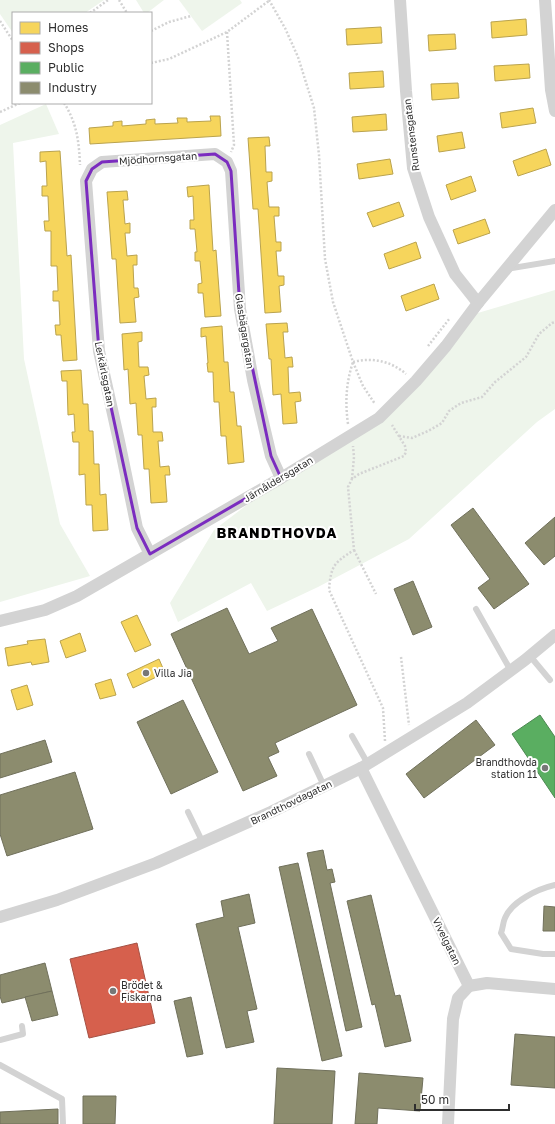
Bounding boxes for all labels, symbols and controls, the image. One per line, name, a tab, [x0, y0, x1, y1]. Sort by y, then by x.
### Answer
legend	[12, 12, 152, 104]
text: Homes	[48, 20, 88, 35]
text: Shops	[48, 40, 84, 55]
text: Public	[48, 60, 85, 75]
text: Industry	[48, 80, 97, 95]
street label: Runstensgatan	[401, 98, 421, 172]
street label: Mjödhornsgatan	[118, 149, 198, 167]
street label: Glasbägargatan	[233, 292, 257, 370]
street label: Lerkärlsgatan	[93, 340, 117, 408]
street label: Järnåldersgatan	[241, 454, 315, 504]
district label: BRANDTHOVDA	[216, 524, 338, 541]
place label: Villa Jia	[154, 667, 192, 679]
marker: Villa Jia	[141, 668, 151, 678]
place label: Brandthovda station 11	[475, 756, 537, 780]
marker: Brandthovda station 11	[540, 763, 550, 773]
street label: Brandthovdagatan	[248, 777, 334, 827]
street label: Vivelgatan	[430, 915, 464, 967]
place label: Brödet & Fiskarna	[121, 979, 163, 1003]
marker: Brödet & Fiskarna	[108, 986, 118, 996]
scale bar	[415, 1086, 509, 1112]
text: 50 m	[421, 1092, 449, 1107]

